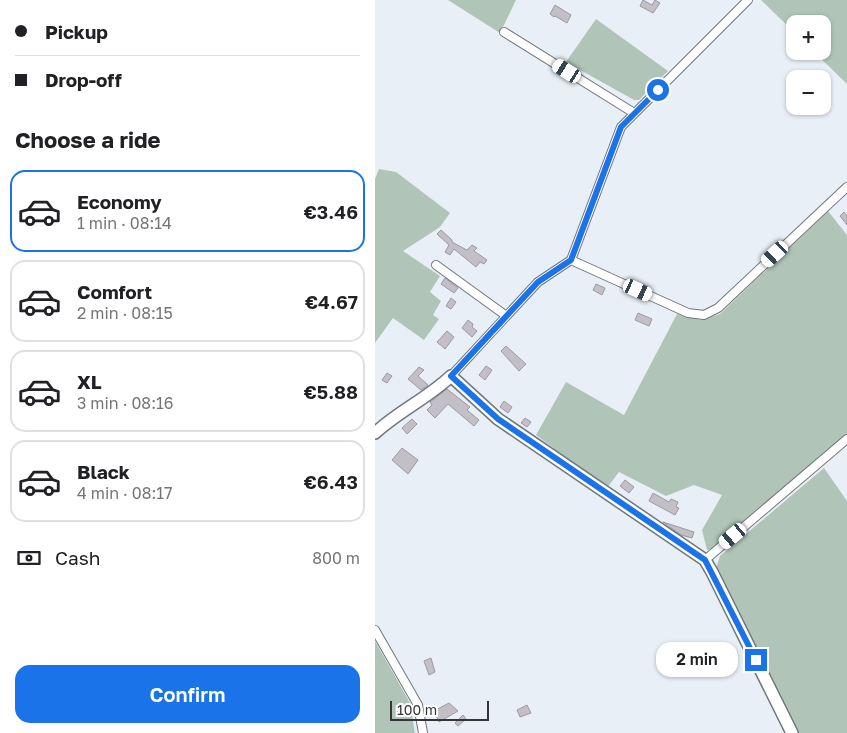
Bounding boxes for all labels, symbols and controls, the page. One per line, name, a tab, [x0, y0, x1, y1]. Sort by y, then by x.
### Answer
map controls	[786, 15, 831, 115]
button: +	[786, 15, 831, 60]
text: Pickup	[45, 20, 108, 43]
car	[550, 57, 583, 85]
text: Drop-off	[45, 68, 122, 91]
button: −	[786, 70, 831, 115]
route start	[647, 79, 669, 101]
text: Choose a ride	[15, 126, 161, 153]
icon: car	[17, 189, 62, 234]
text: Economy	[77, 190, 162, 213]
text: €3.46	[304, 200, 358, 223]
text: 1 min · 08:14	[77, 213, 172, 233]
car	[758, 238, 791, 270]
car	[621, 277, 654, 303]
icon: car	[17, 279, 62, 324]
text: Comfort	[77, 280, 152, 303]
text: €4.67	[305, 290, 358, 313]
text: 2 min · 08:15	[77, 303, 173, 323]
icon: car	[17, 369, 62, 414]
text: XL	[77, 370, 102, 393]
text: €5.88	[304, 380, 358, 403]
text: 3 min · 08:16	[77, 393, 173, 413]
icon: car	[17, 459, 62, 504]
text: Black	[77, 460, 130, 483]
text: €6.43	[304, 470, 358, 493]
text: 4 min · 08:17	[77, 483, 173, 503]
car	[716, 521, 749, 551]
icon: cash	[15, 544, 43, 572]
text: Cash	[55, 546, 100, 569]
text: 800 m	[312, 548, 360, 568]
callout: 2 min	[656, 642, 739, 678]
text: 2 min	[676, 649, 718, 669]
route end	[745, 649, 767, 671]
button: Confirm	[15, 665, 360, 723]
scale bar	[390, 698, 489, 721]
text: 100 m	[397, 701, 437, 718]

